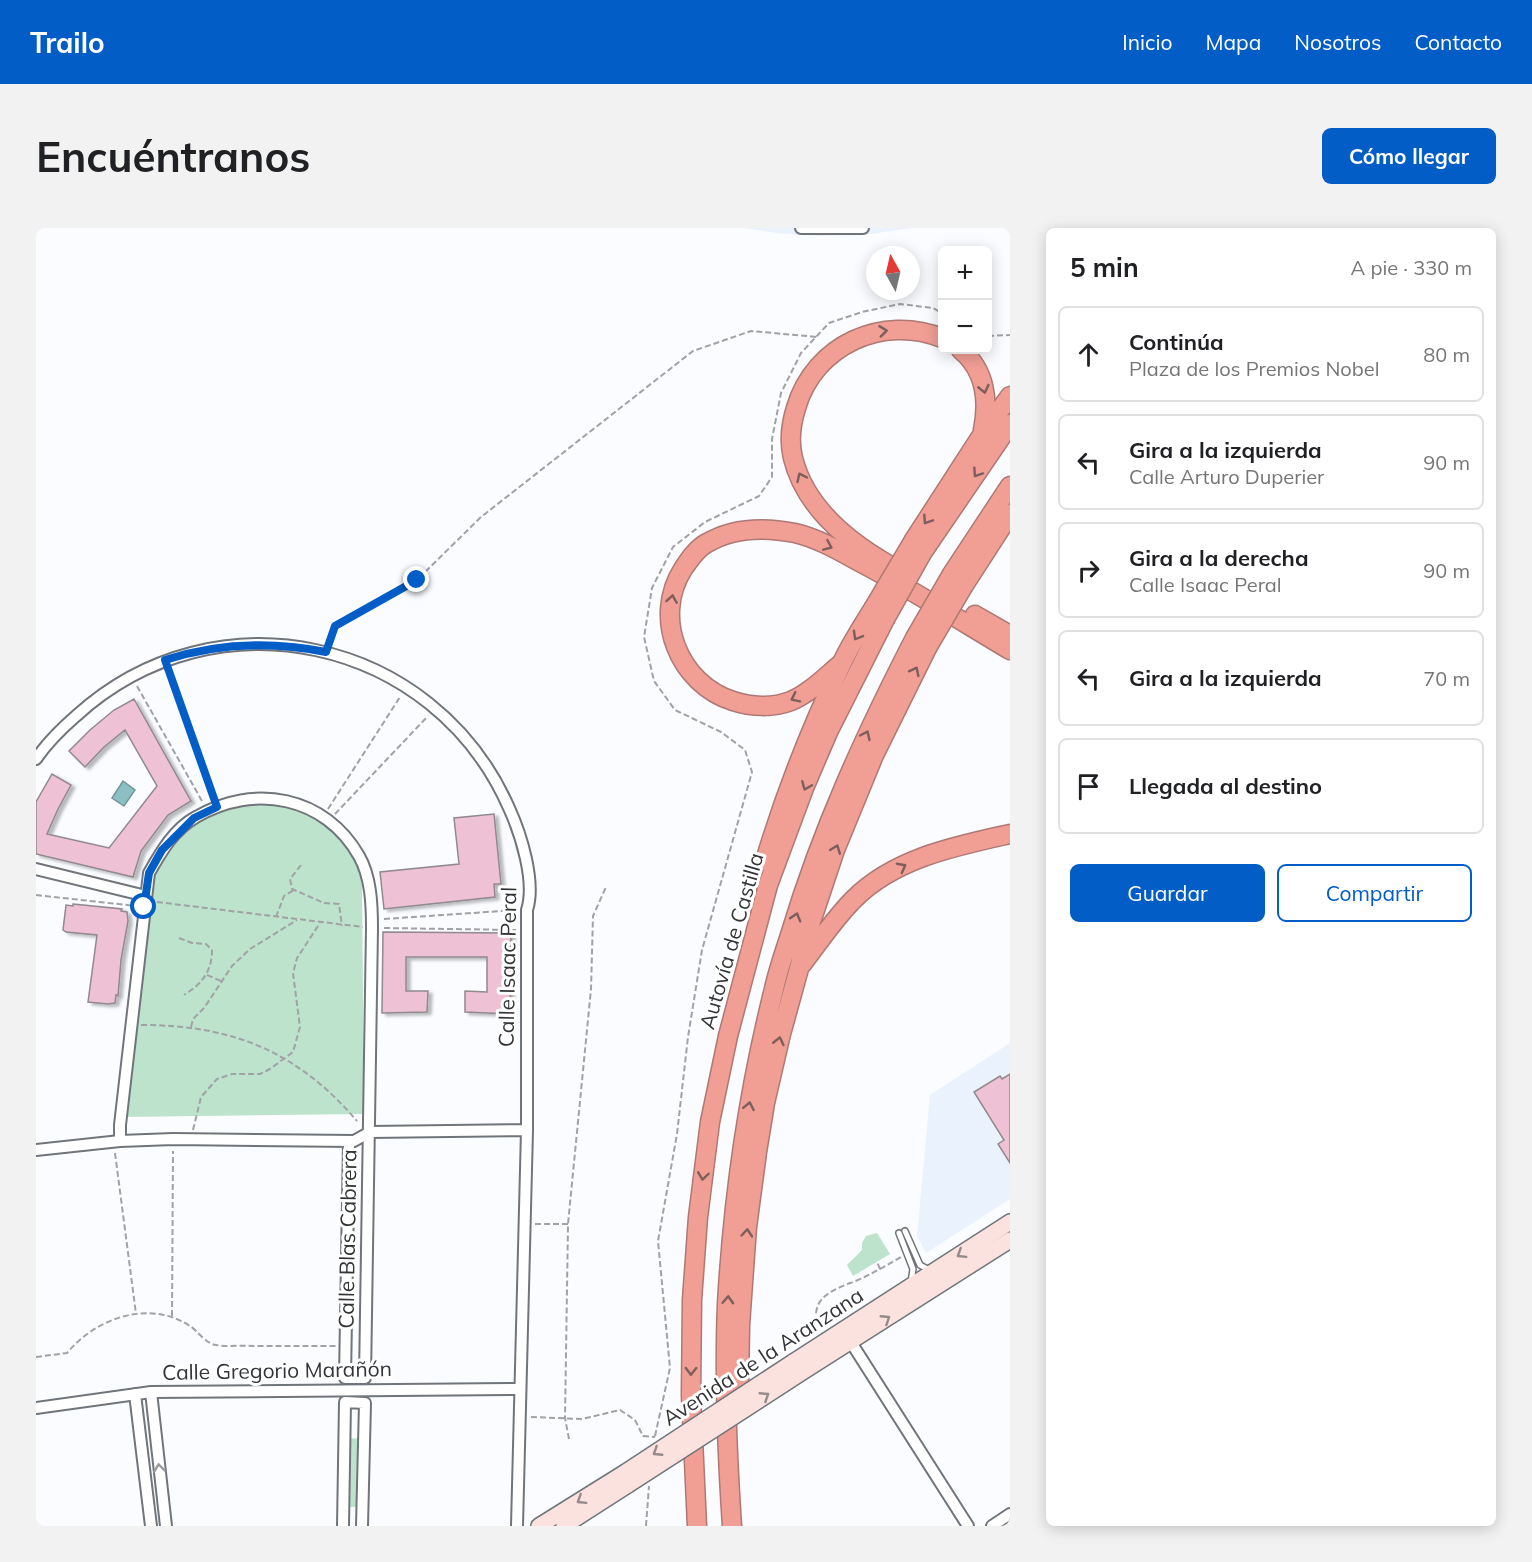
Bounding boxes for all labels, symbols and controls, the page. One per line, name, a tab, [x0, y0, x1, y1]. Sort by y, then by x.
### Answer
text: Trailo	[30, 25, 105, 60]
text: Inicio	[1122, 29, 1172, 55]
text: Mapa	[1205, 29, 1261, 55]
text: Nosotros	[1294, 29, 1381, 55]
text: Contacto	[1414, 29, 1502, 55]
button: Cómo llegar	[1322, 128, 1496, 184]
text: Encuéntranos	[36, 130, 310, 183]
north arrow	[866, 246, 920, 300]
map controls	[938, 246, 992, 354]
button: +	[938, 246, 992, 300]
text: 5 min	[1070, 251, 1139, 284]
text: A pie · 330 m	[1351, 255, 1472, 280]
button: −	[938, 300, 992, 354]
one-way arrow	[879, 325, 888, 338]
text: Continúa	[1129, 328, 1224, 356]
icon: ahead	[1072, 338, 1105, 371]
text: 80 m	[1423, 342, 1470, 367]
text: Plaza de los Premios Nobel	[1129, 356, 1379, 381]
one-way arrow	[976, 384, 989, 394]
text: Gira a la izquierda	[1129, 436, 1322, 464]
icon: left	[1072, 446, 1105, 479]
text: 90 m	[1423, 450, 1470, 475]
text: Calle Arturo Duperier	[1129, 464, 1324, 489]
one-way arrow	[973, 466, 984, 477]
one-way arrow	[796, 472, 808, 483]
one-way arrow	[923, 513, 934, 524]
one-way arrow	[822, 539, 833, 551]
text: Gira a la derecha	[1129, 544, 1309, 572]
icon: right	[1072, 554, 1105, 587]
text: 90 m	[1423, 558, 1470, 583]
route end	[403, 566, 429, 592]
text: Calle Isaac Peral	[1129, 572, 1282, 597]
one-way arrow	[665, 594, 677, 604]
one-way arrow	[853, 630, 864, 640]
icon: left	[1072, 662, 1105, 695]
text: Gira a la izquierda	[1129, 664, 1322, 692]
text: 70 m	[1423, 666, 1470, 691]
one-way arrow	[908, 667, 920, 678]
one-way arrow	[790, 690, 801, 702]
one-way arrow	[859, 731, 871, 742]
icon: arrive	[1072, 770, 1105, 803]
text: Llegada al destino	[1129, 772, 1322, 800]
one-way arrow	[801, 779, 813, 790]
one-way arrow	[829, 844, 841, 855]
street label: Autovía de Castilla	[693, 850, 769, 1032]
one-way arrow	[895, 863, 906, 875]
button: Guardar	[1070, 864, 1265, 922]
button: Compartir	[1277, 864, 1472, 922]
street label: Calle Isaac Peral	[493, 887, 521, 1047]
route start	[130, 893, 156, 919]
one-way arrow	[789, 912, 801, 923]
one-way arrow	[772, 1036, 785, 1046]
one-way arrow	[742, 1101, 755, 1111]
street label: Calle Blas Cabrera	[332, 1149, 362, 1329]
one-way arrow	[697, 1172, 710, 1181]
one-way arrow	[740, 1229, 753, 1238]
one-way arrow	[956, 1246, 967, 1257]
street label: Avenida de la Aranzana	[657, 1282, 868, 1431]
one-way arrow	[721, 1295, 734, 1304]
one-way arrow	[879, 1315, 890, 1326]
street label: Calle Gregorio Marañón	[162, 1355, 392, 1385]
one-way arrow	[685, 1366, 697, 1375]
one-way arrow	[759, 1392, 770, 1403]
one-way arrow	[652, 1445, 663, 1456]
one-way arrow	[154, 1463, 166, 1472]
one-way arrow	[577, 1492, 587, 1504]

